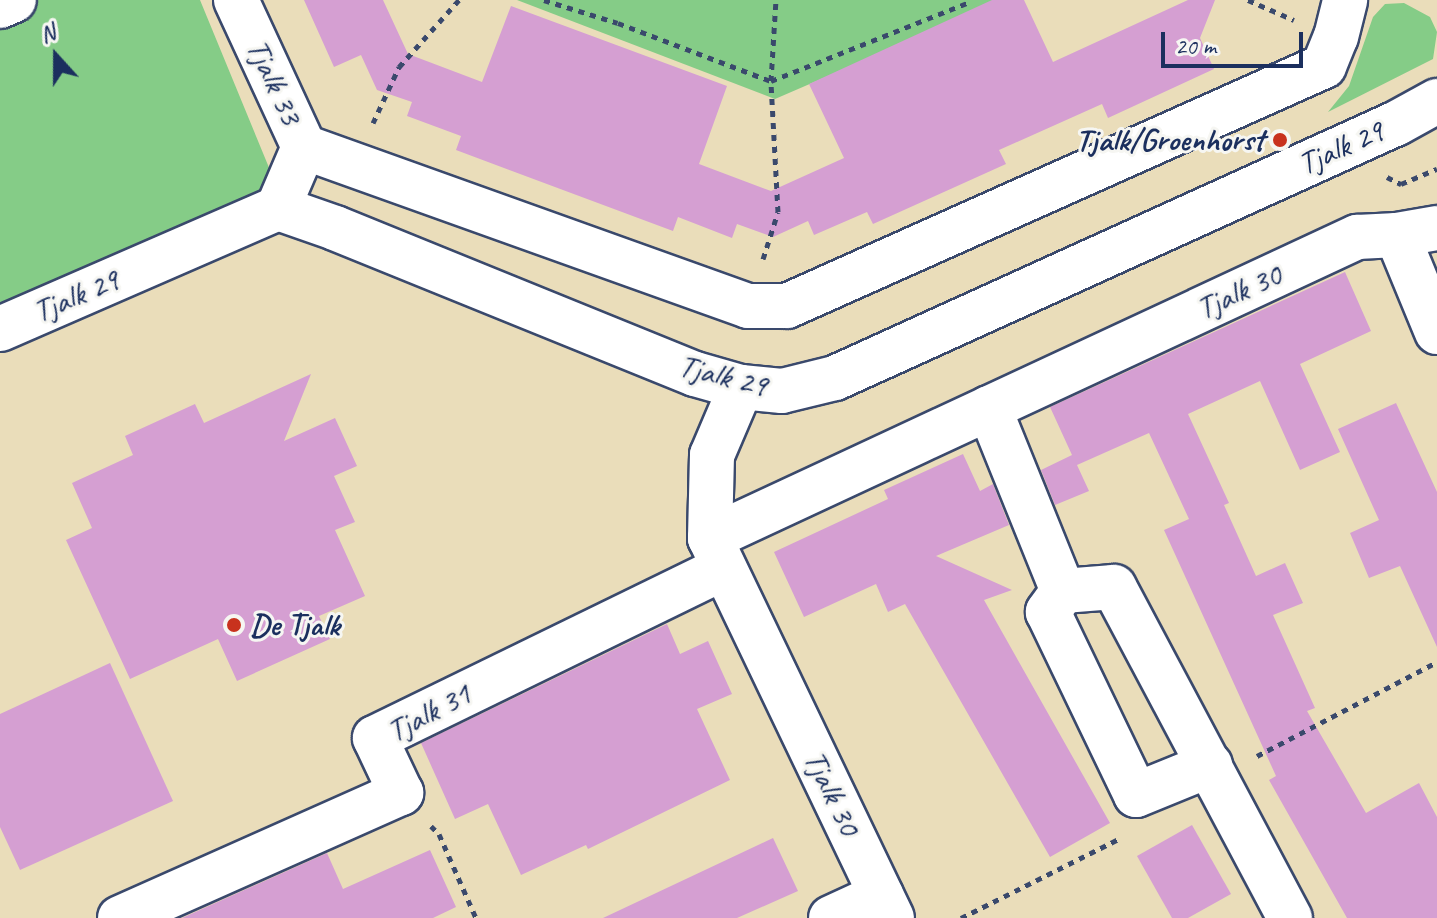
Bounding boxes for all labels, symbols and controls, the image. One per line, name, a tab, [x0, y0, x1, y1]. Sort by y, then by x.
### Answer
north arrow	[16, 16, 96, 96]
scale bar	[1165, 16, 1307, 66]
text: N	[36, 18, 59, 49]
text: 20 m	[1175, 31, 1216, 61]
street label: Tjalk 33	[238, 33, 310, 131]
street label: Tjalk 29	[1292, 112, 1390, 184]
place label: Tjalk/Groenhorst	[1075, 121, 1264, 159]
marker: Tjalk/Groenhorst	[1271, 131, 1289, 149]
street label: Tjalk 30	[1190, 256, 1288, 328]
street label: Tjalk 29	[27, 261, 125, 331]
street label: Tjalk 29	[675, 347, 771, 405]
place label: De Tjalk	[250, 606, 342, 644]
marker: De Tjalk	[225, 616, 243, 634]
street label: Tjalk 31	[381, 675, 477, 751]
street label: Tjalk 30	[795, 744, 869, 842]

